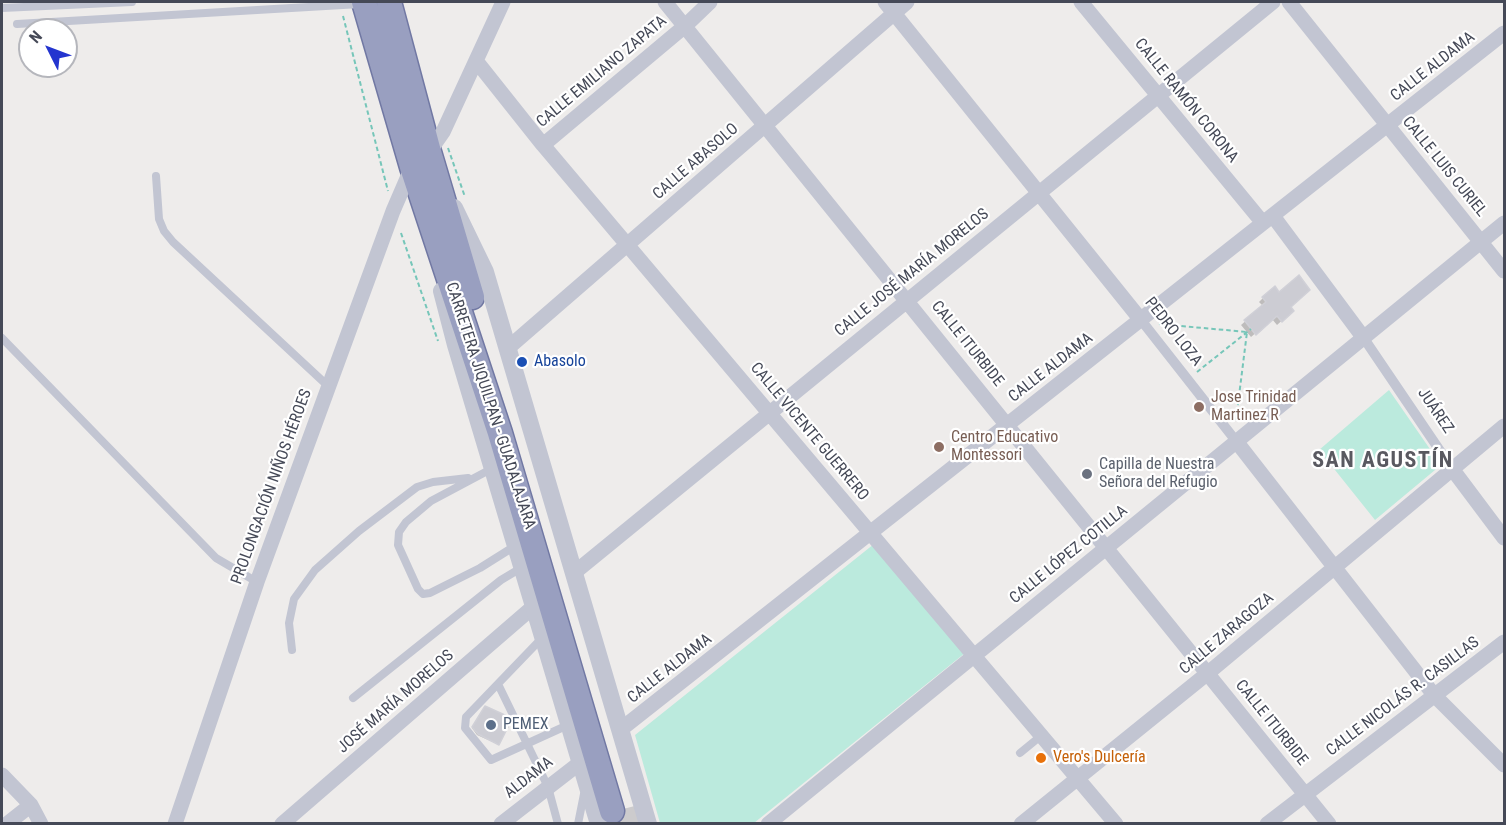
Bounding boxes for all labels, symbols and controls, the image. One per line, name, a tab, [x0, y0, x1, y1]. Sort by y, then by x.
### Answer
street label: CALLE EMILIANO ZAPATA	[533, 12, 671, 132]
north arrow	[18, 18, 78, 78]
text: N	[25, 27, 46, 47]
street label: CALLE ALDAMA	[1387, 28, 1479, 106]
street label: CALLE RAMÓN CORONA	[1130, 35, 1242, 167]
street label: CALLE LUIS CURIEL	[1398, 113, 1490, 221]
street label: CALLE ABASOLO	[649, 120, 743, 204]
street label: CALLE JOSÉ MARÍA MORELOS	[831, 205, 993, 341]
street label: CARRETERA JIQUILPAN - GUADALAJARA	[441, 280, 539, 532]
street label: PEDRO LOZA	[1140, 294, 1206, 370]
street label: CALLE ITURBIDE	[927, 297, 1007, 391]
street label: CALLE ALDAMA	[1005, 329, 1097, 407]
place label: Abasolo	[534, 352, 586, 372]
marker: Abasolo	[515, 355, 529, 369]
street label: CALLE VICENTE GUERRERO	[746, 359, 872, 505]
street label: JUÁREZ	[1413, 385, 1457, 437]
street label: PROLONGACIÓN NIÑOS HÉROES	[228, 387, 316, 587]
place label: Jose Trinidad Martinez R	[1211, 388, 1296, 426]
marker: Jose Trinidad Martinez R	[1192, 400, 1206, 414]
place label: Centro Educativo Montessori	[951, 428, 1058, 466]
marker: Centro Educativo Montessori	[932, 440, 946, 454]
district label: SAN AGUSTÍN	[1312, 448, 1454, 474]
place label: Capilla de Nuestra Señora del Refugio	[1099, 455, 1218, 493]
marker: Capilla de Nuestra Señora del Refugio	[1080, 467, 1094, 481]
street label: CALLE LÓPEZ COTILLA	[1006, 502, 1132, 608]
street label: CALLE ZARAGOZA	[1176, 589, 1278, 679]
street label: CALLE ALDAMA	[624, 630, 716, 708]
street label: CALLE NICOLÁS R. CASILLAS	[1323, 633, 1483, 761]
street label: JOSÉ MARÍA MORELOS	[334, 646, 458, 758]
street label: CALLE ITURBIDE	[1231, 676, 1311, 770]
place label: PEMEX	[503, 715, 549, 735]
marker: PEMEX	[484, 718, 498, 732]
place label: Vero's Dulcería	[1053, 748, 1146, 768]
marker: Vero's Dulcería	[1034, 751, 1048, 765]
street label: ALDAMA	[501, 753, 557, 803]

